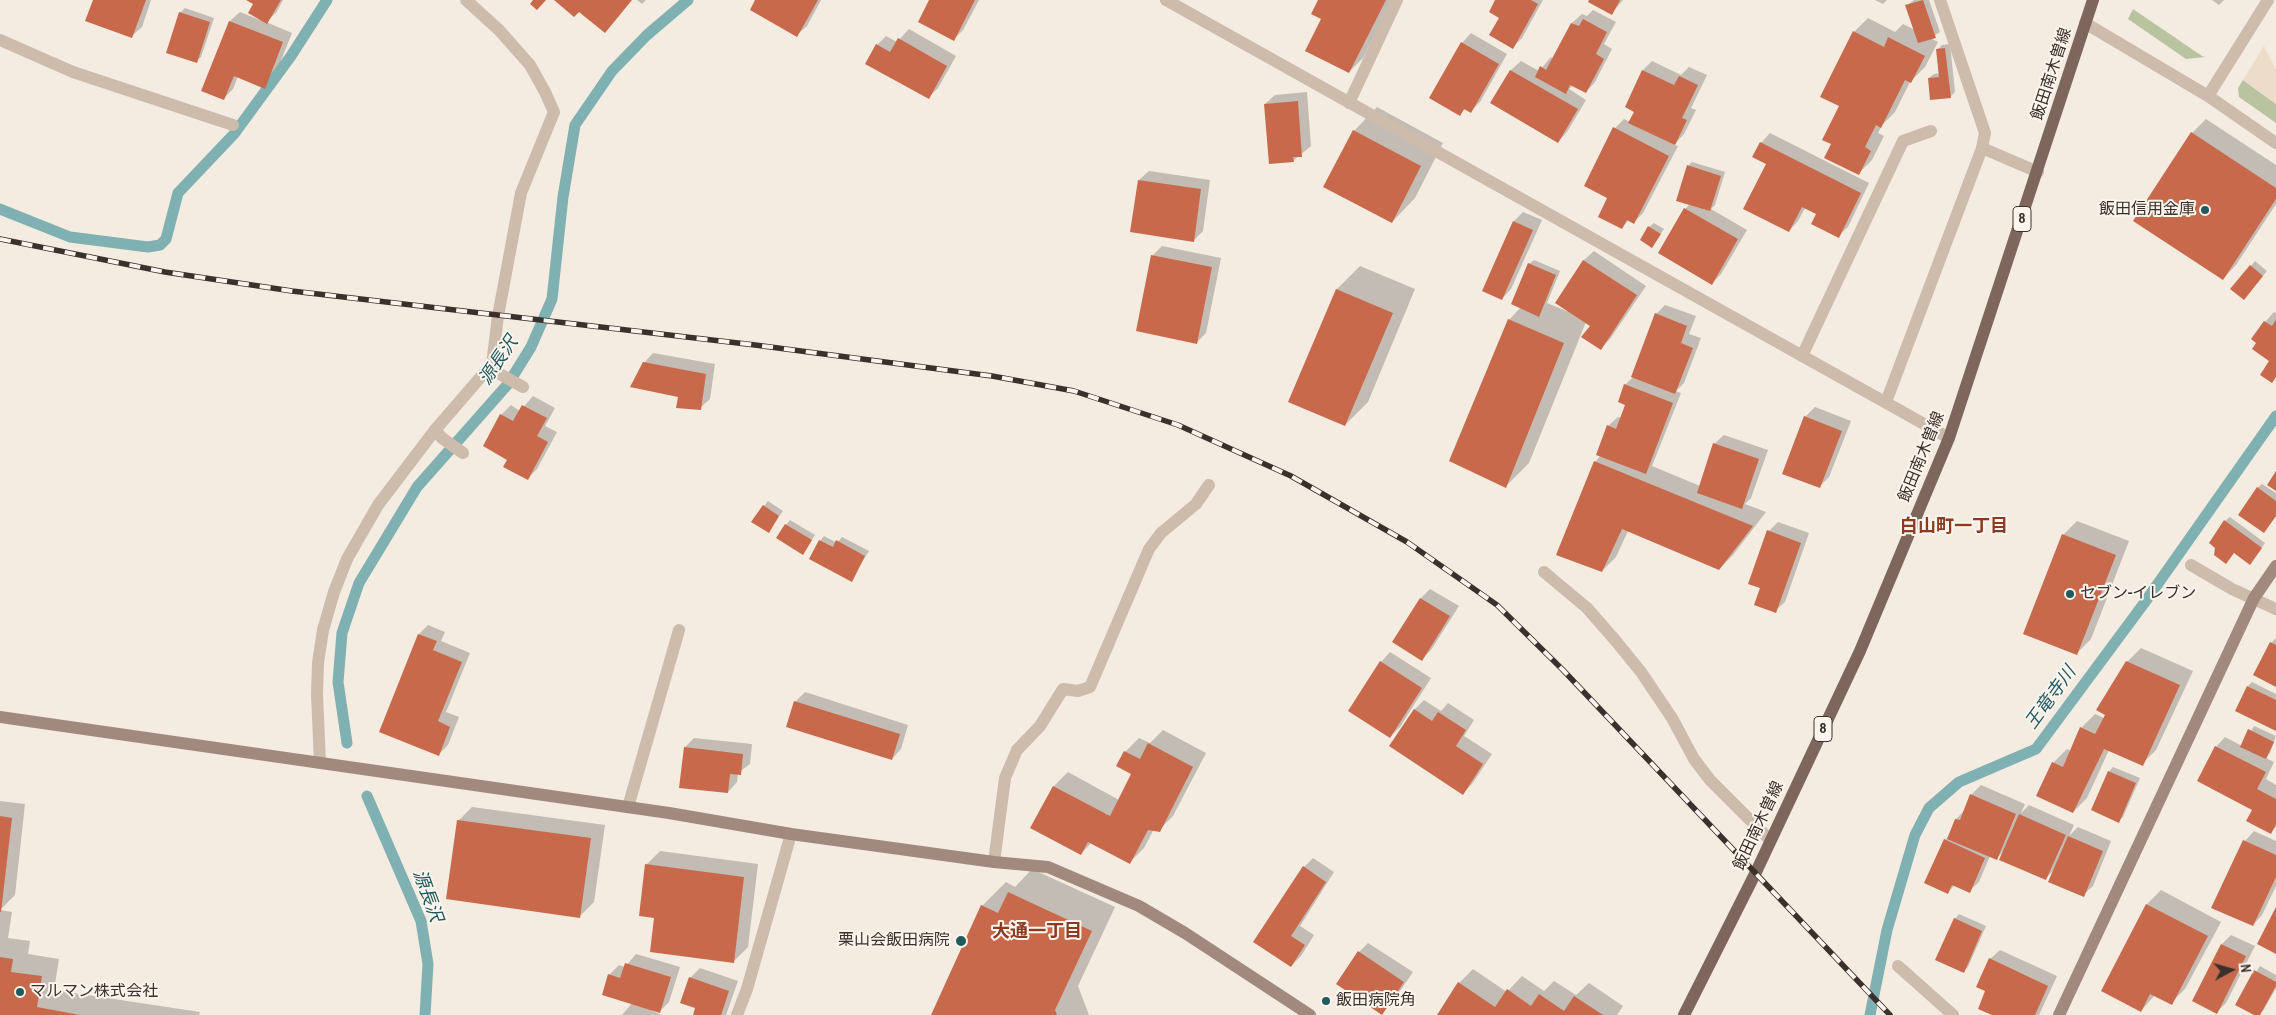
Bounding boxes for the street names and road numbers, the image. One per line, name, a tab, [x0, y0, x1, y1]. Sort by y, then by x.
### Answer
street label: 飯田南木曽線	[2028, 25, 2076, 123]
road number: 8	[2013, 206, 2031, 232]
street label: 飯田南木曽線	[1895, 409, 1949, 505]
road number: 8	[1814, 716, 1832, 742]
street label: 飯田南木曽線	[1730, 778, 1788, 874]

